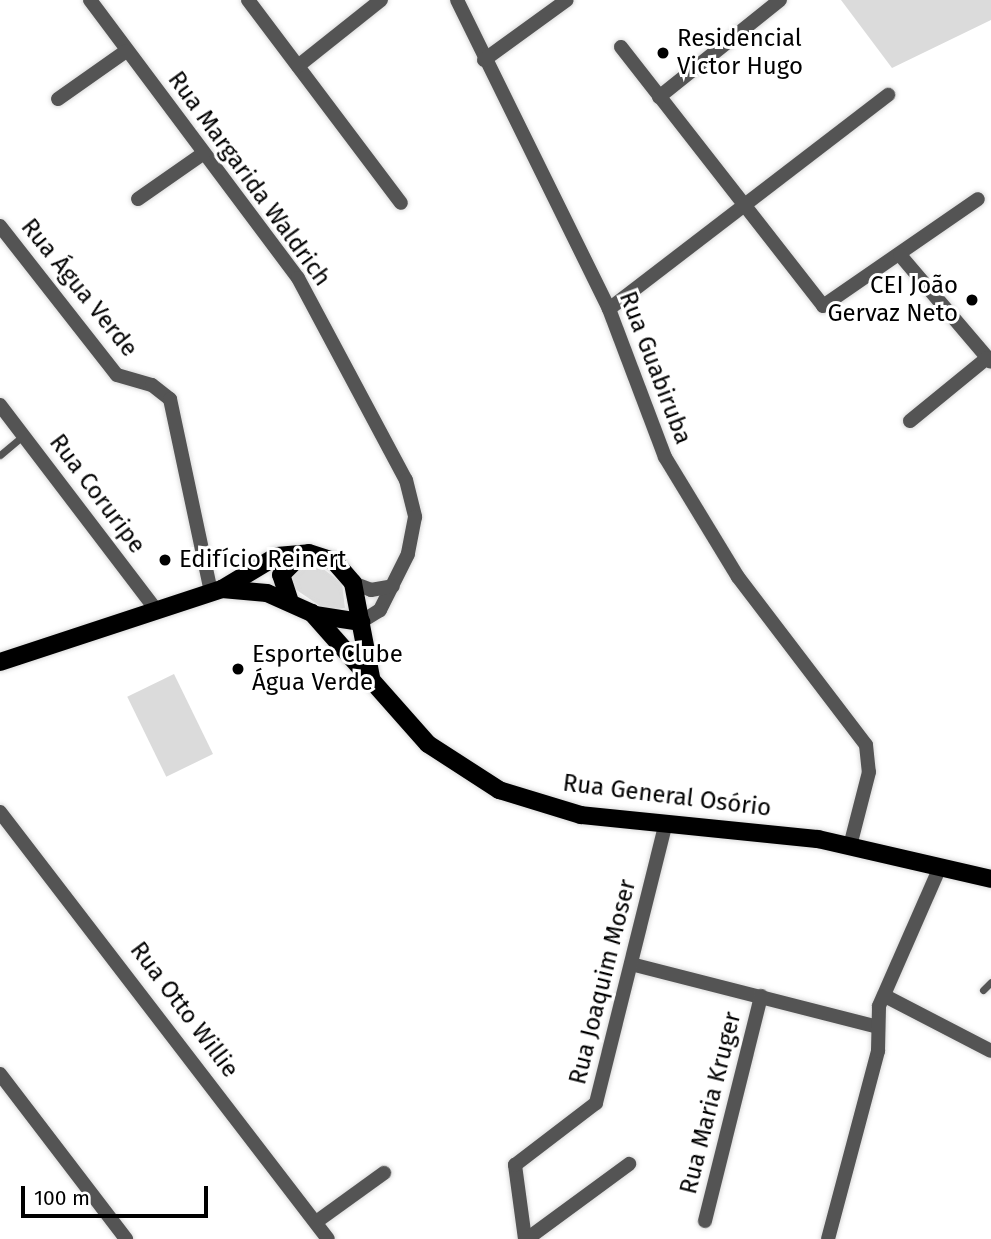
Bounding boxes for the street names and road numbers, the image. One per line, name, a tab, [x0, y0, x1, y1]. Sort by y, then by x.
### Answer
street label: Rua Margarida Waldrich	[161, 66, 337, 292]
street label: Rua Água Verde	[15, 213, 143, 363]
street label: Rua Guabiruba	[613, 287, 697, 449]
street label: Rua Coruripe	[43, 429, 151, 559]
street label: Rua General Osório	[561, 769, 773, 823]
street label: Rua Joaquim Moser	[564, 876, 642, 1088]
street label: Rua Otto Willie	[124, 937, 244, 1083]
street label: Rua Maria Kruger	[674, 1009, 748, 1197]

